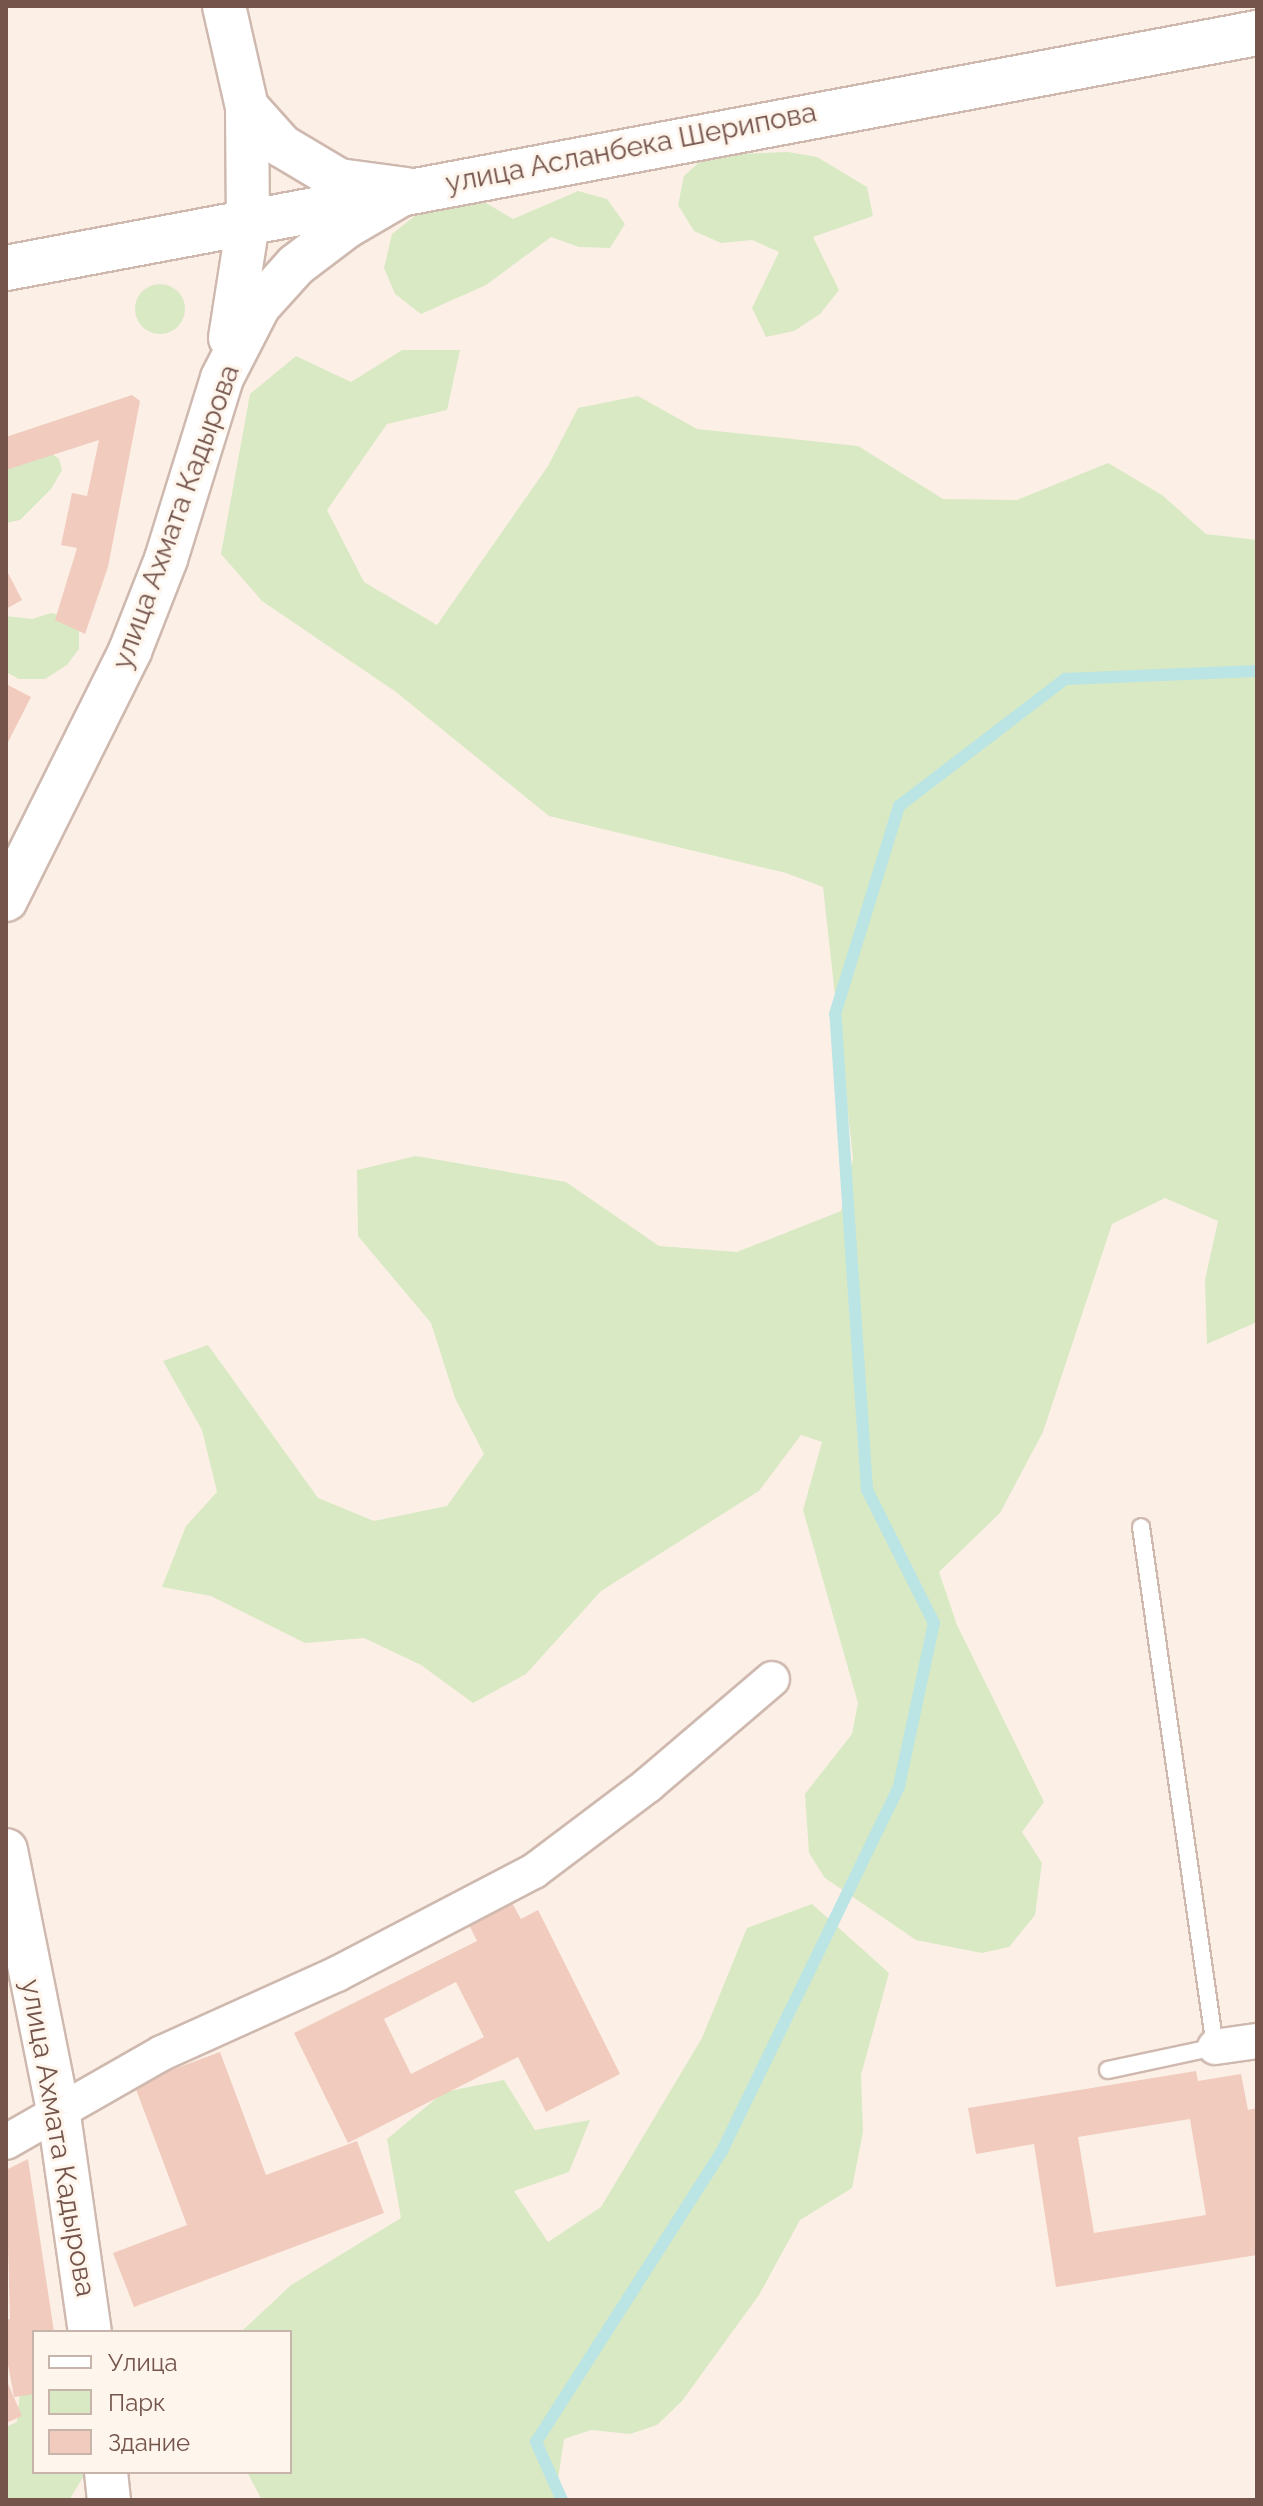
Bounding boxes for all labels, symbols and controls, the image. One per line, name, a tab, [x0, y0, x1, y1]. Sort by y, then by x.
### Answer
street label: улица Асланбека Шерипова	[442, 95, 820, 201]
street label: улица Ахмата Кадырова	[105, 360, 247, 674]
street label: улица Ахмата Кадырова	[13, 1976, 103, 2300]
legend	[32, 2330, 292, 2474]
text: Улица	[108, 2348, 178, 2377]
text: Парк	[108, 2388, 166, 2417]
text: Здание	[108, 2428, 190, 2457]

